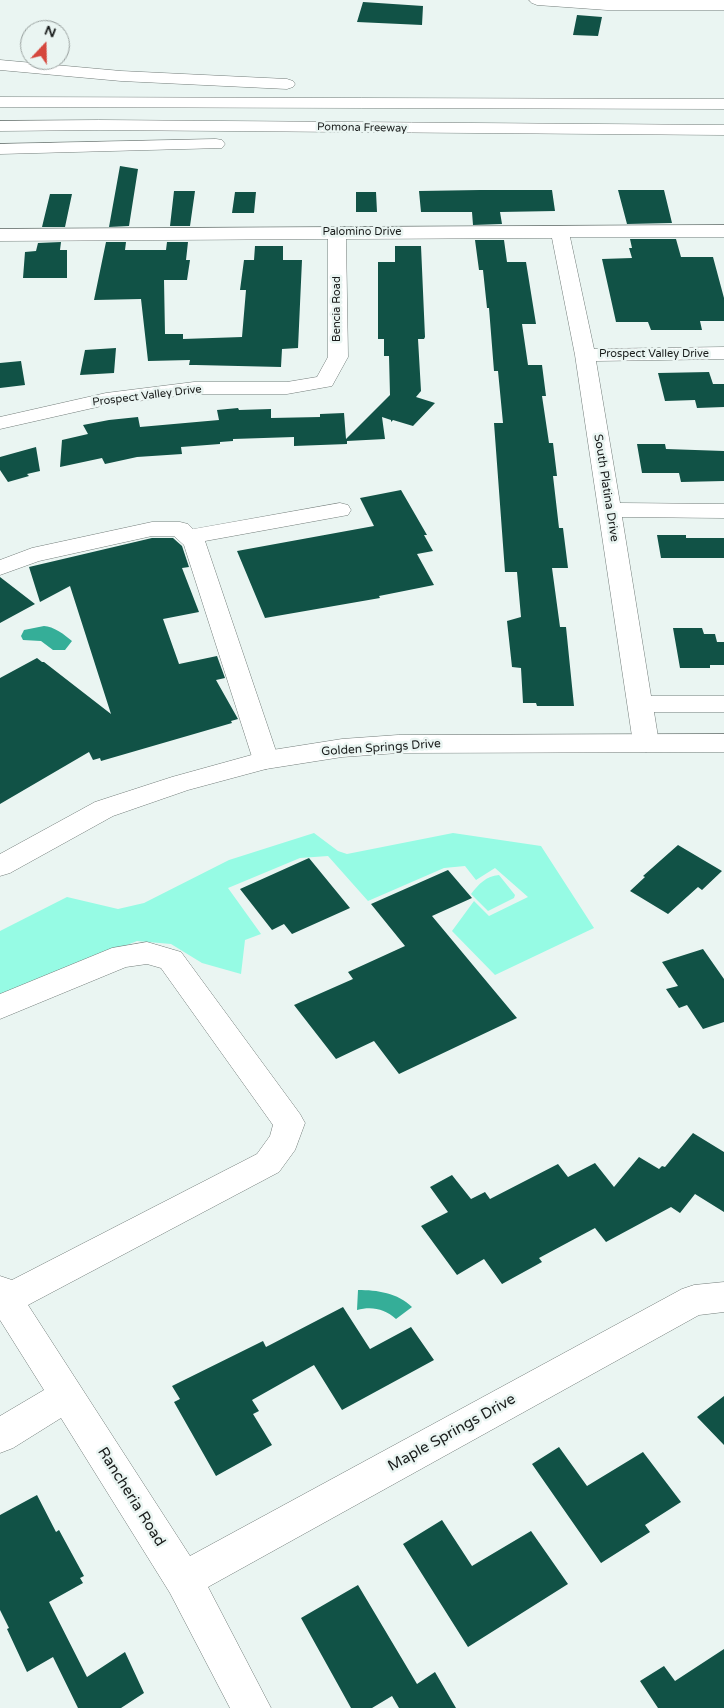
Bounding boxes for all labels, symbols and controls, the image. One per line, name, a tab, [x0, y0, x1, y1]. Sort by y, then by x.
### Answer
north arrow	[20, 20, 70, 70]
text: N	[42, 22, 58, 41]
street label: Pomona Freeway	[317, 121, 407, 135]
street label: Palomino Drive	[323, 225, 401, 239]
street label: Bencia Road	[330, 276, 344, 342]
street label: Prospect Valley Drive	[599, 347, 709, 361]
street label: Prospect Valley Drive	[92, 383, 202, 409]
street label: South Platina Drive	[590, 433, 622, 543]
street label: Golden Springs Drive	[321, 737, 441, 759]
street label: Maple Springs Drive	[385, 1390, 519, 1476]
street label: Rancheria Road	[93, 1444, 169, 1550]

